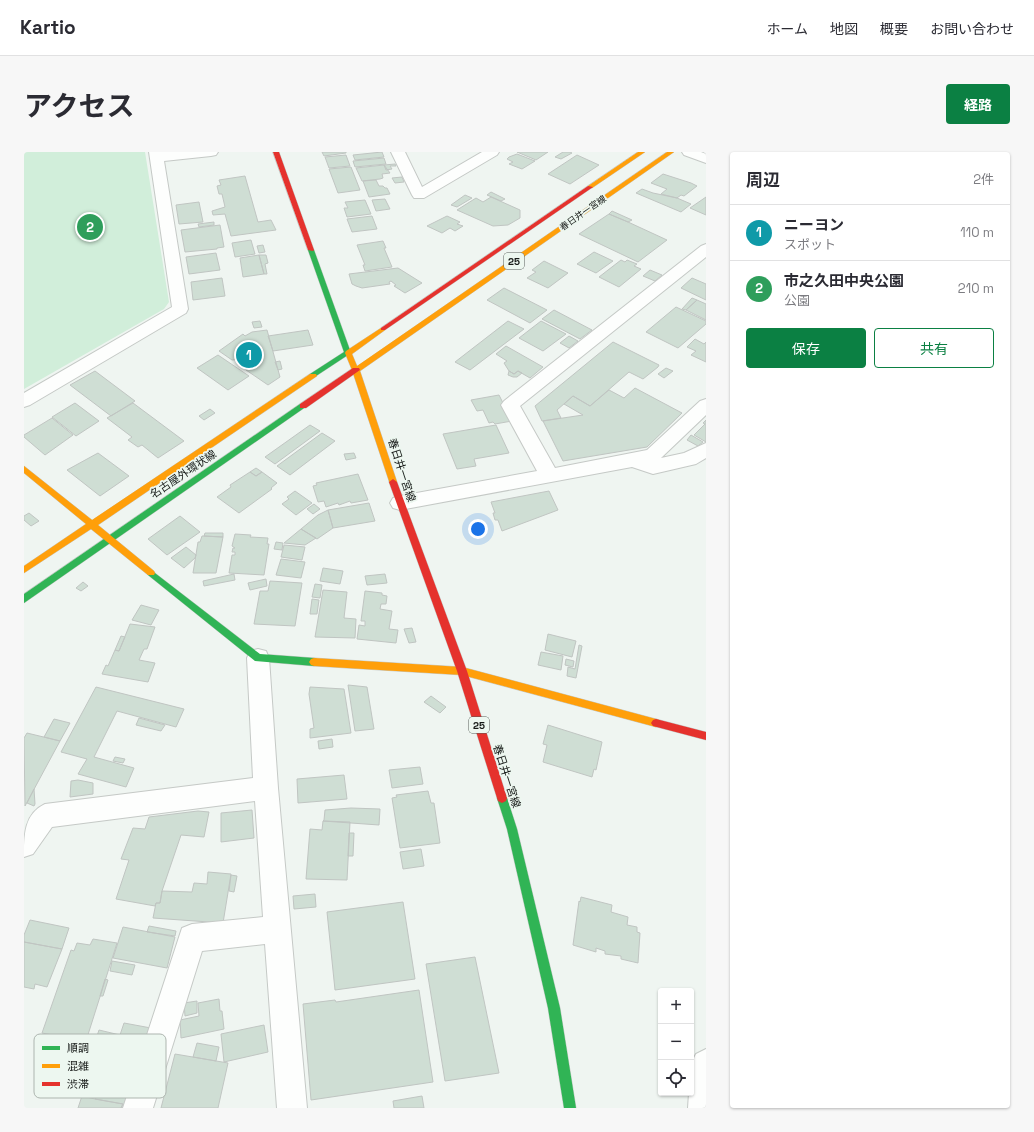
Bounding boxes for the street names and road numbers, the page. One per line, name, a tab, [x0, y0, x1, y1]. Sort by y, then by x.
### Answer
street label: 春日井一宮線	[557, 192, 609, 233]
road number: 25	[504, 253, 524, 269]
street label: 春日井一宮線	[385, 436, 419, 504]
street label: 名古屋外環状線	[147, 447, 219, 501]
road number: 25	[469, 717, 489, 733]
street label: 春日井一宮線	[490, 742, 524, 810]

